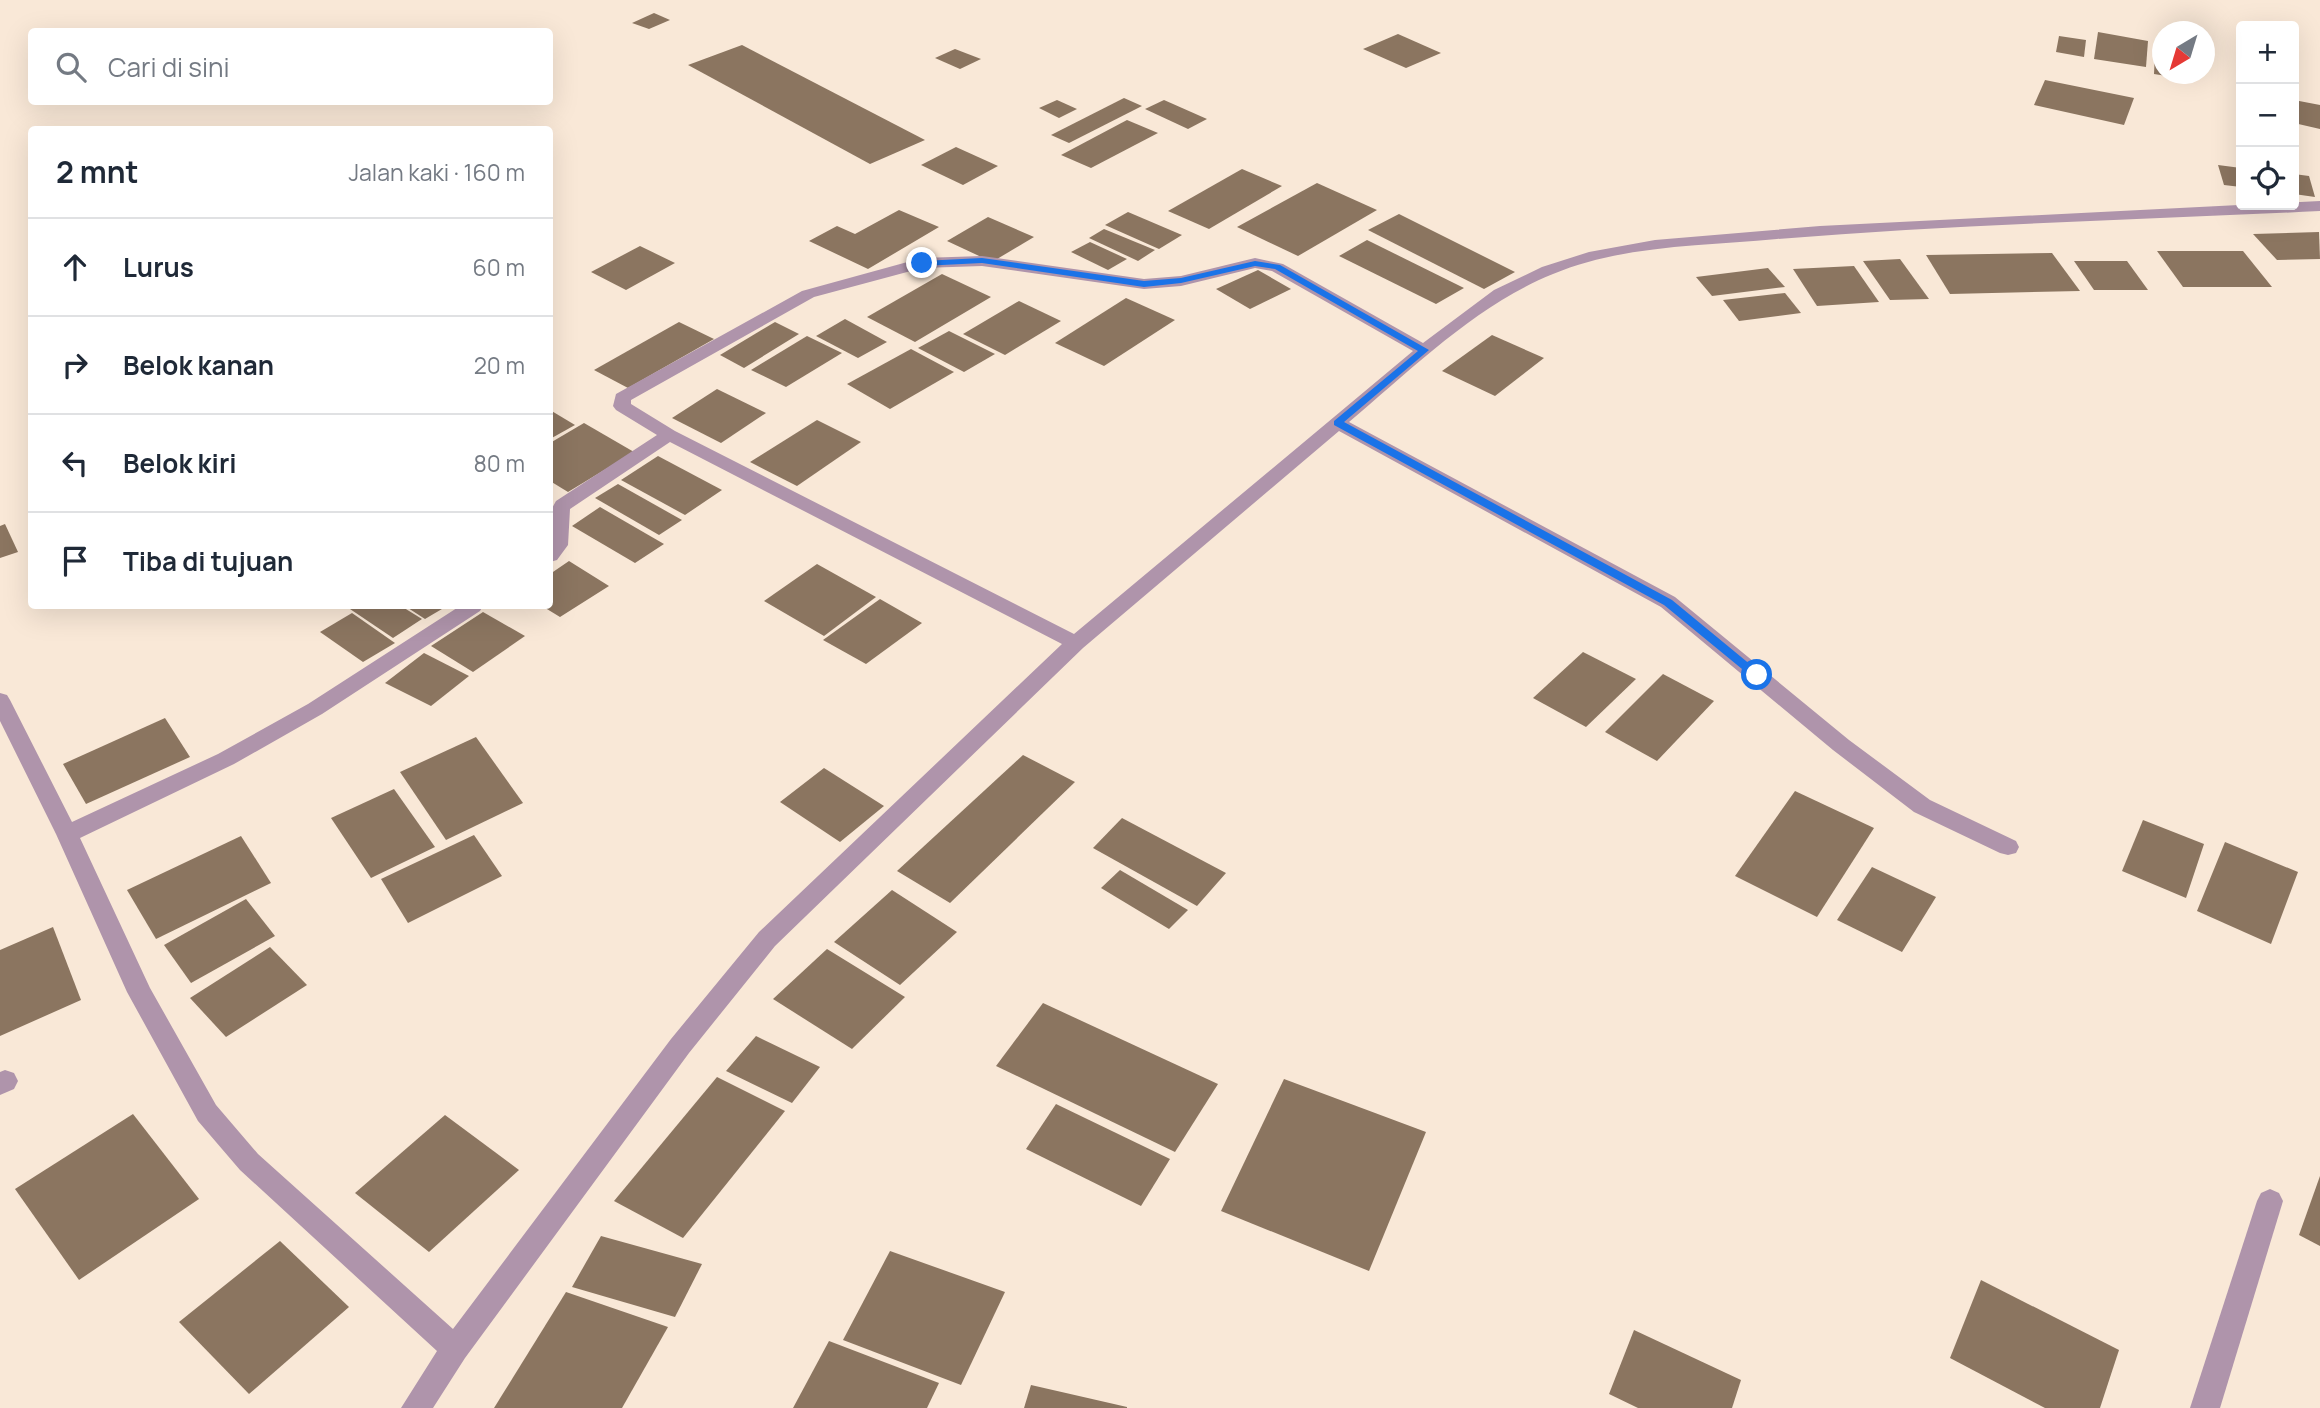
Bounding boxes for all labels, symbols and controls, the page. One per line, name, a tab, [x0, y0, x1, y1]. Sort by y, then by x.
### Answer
north arrow	[2152, 21, 2215, 84]
map controls	[2236, 21, 2299, 210]
button: +	[2236, 21, 2299, 84]
search box	[28, 28, 553, 105]
icon: search	[52, 48, 90, 86]
text: Cari di sini	[108, 49, 230, 85]
button: −	[2236, 84, 2299, 147]
button: locate	[2236, 147, 2299, 210]
text: 2 mnt	[56, 151, 139, 192]
text: Jalan kaki · 160 m	[348, 156, 525, 188]
route end	[906, 247, 937, 278]
icon: ahead	[56, 248, 94, 286]
text: Lurus	[123, 249, 194, 285]
text: 60 m	[473, 251, 525, 283]
icon: right	[56, 346, 94, 384]
text: Belok kanan	[123, 347, 274, 383]
text: 20 m	[474, 349, 525, 381]
icon: left	[56, 444, 94, 482]
text: Belok kiri	[123, 445, 237, 481]
text: 80 m	[474, 447, 525, 479]
icon: arrive	[56, 542, 94, 580]
text: Tiba di tujuan	[123, 543, 293, 579]
route start	[1741, 659, 1772, 690]

